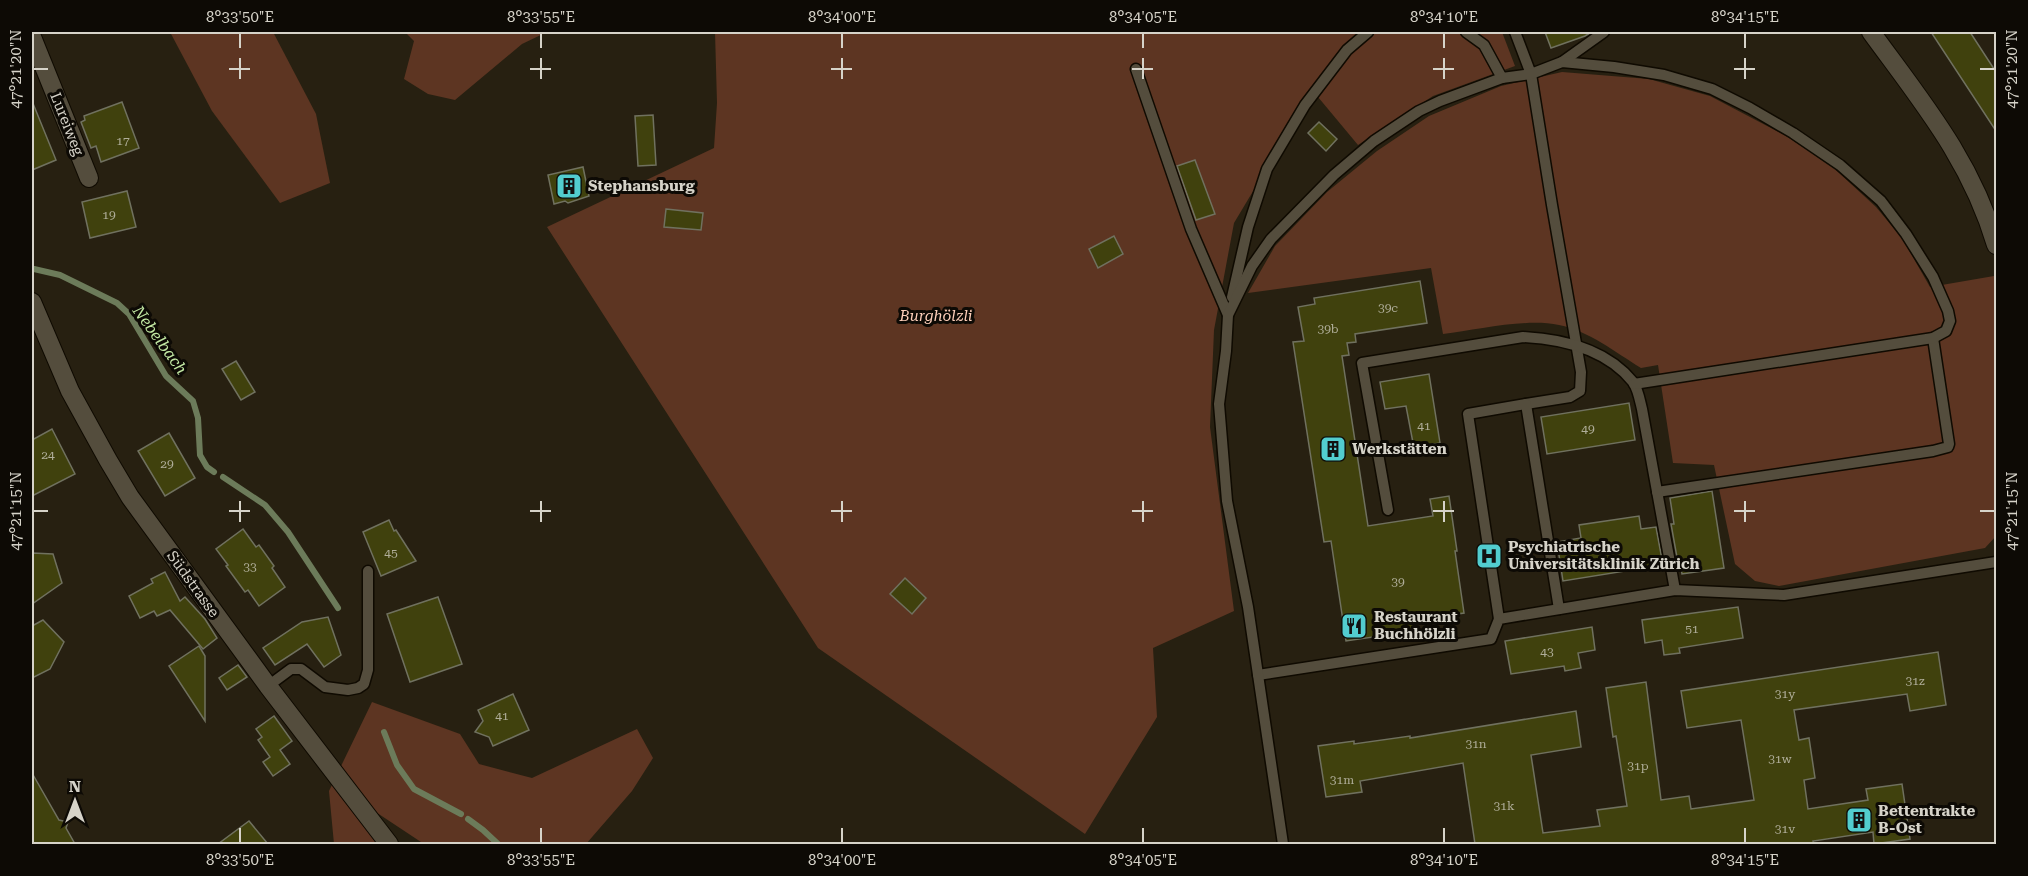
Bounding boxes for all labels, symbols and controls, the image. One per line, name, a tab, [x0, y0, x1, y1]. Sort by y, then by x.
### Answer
text: 8°33'50"E	[206, 8, 274, 26]
text: 8°33'55"E	[507, 8, 575, 26]
text: 8°34'00"E	[808, 8, 876, 26]
text: 8°34'05"E	[1109, 8, 1177, 26]
text: 8°34'10"E	[1410, 8, 1478, 26]
text: 8°34'15"E	[1711, 8, 1779, 26]
text: 47°21'20"N	[7, 29, 25, 109]
text: 47°21'20"N	[2003, 29, 2021, 109]
street label: Lureiweg	[46, 90, 88, 159]
house number: 17	[116, 134, 130, 148]
building icon: Stephansburg	[554, 171, 584, 201]
place label: Stephansburg	[588, 177, 695, 195]
house number: 19	[102, 208, 116, 222]
water label: Nebelbach	[128, 301, 191, 378]
house number: 39c	[1378, 301, 1398, 315]
park label: Burghölzli	[898, 307, 973, 325]
house number: 39b	[1317, 322, 1339, 336]
house number: 41	[1417, 419, 1431, 433]
house number: 49	[1581, 422, 1595, 436]
building icon: Werkstätten	[1318, 434, 1348, 464]
place label: Werkstätten	[1352, 440, 1447, 458]
house number: 24	[41, 448, 55, 462]
house number: 29	[160, 457, 174, 471]
text: 47°21'15"N	[7, 471, 25, 551]
text: 47°21'15"N	[2003, 471, 2021, 551]
place label: Psychiatrische Universitätsklinik Zürich	[1508, 538, 1700, 573]
hospital icon: Psychiatrische Universitätsklinik Zürich	[1474, 541, 1504, 571]
house number: 45	[384, 546, 398, 560]
street label: Südstrasse	[163, 547, 223, 621]
house number: 33	[243, 560, 257, 574]
house number: 39	[1391, 575, 1405, 589]
place label: Restaurant Buchhölzli	[1374, 608, 1458, 643]
restaurant icon: Restaurant Buchhölzli	[1339, 611, 1369, 641]
house number: 51	[1685, 622, 1699, 636]
house number: 43	[1540, 645, 1554, 659]
house number: 31z	[1905, 674, 1925, 688]
house number: 31y	[1775, 687, 1796, 701]
house number: 41	[495, 709, 509, 723]
house number: 31n	[1465, 737, 1487, 751]
house number: 31w	[1768, 752, 1792, 766]
house number: 31p	[1627, 759, 1649, 773]
north arrow	[45, 771, 105, 831]
house number: 31m	[1330, 773, 1354, 787]
text: N	[69, 777, 81, 796]
house number: 31k	[1493, 799, 1515, 813]
place label: Bettentrakte B-Ost	[1878, 802, 1975, 837]
building icon: Bettentrakte B-Ost	[1844, 805, 1874, 835]
house number: 31v	[1775, 822, 1795, 836]
text: 8°33'50"E	[206, 851, 274, 869]
text: 8°33'55"E	[507, 851, 575, 869]
text: 8°34'00"E	[808, 851, 876, 869]
text: 8°34'05"E	[1109, 851, 1177, 869]
text: 8°34'10"E	[1410, 851, 1478, 869]
text: 8°34'15"E	[1711, 851, 1779, 869]

